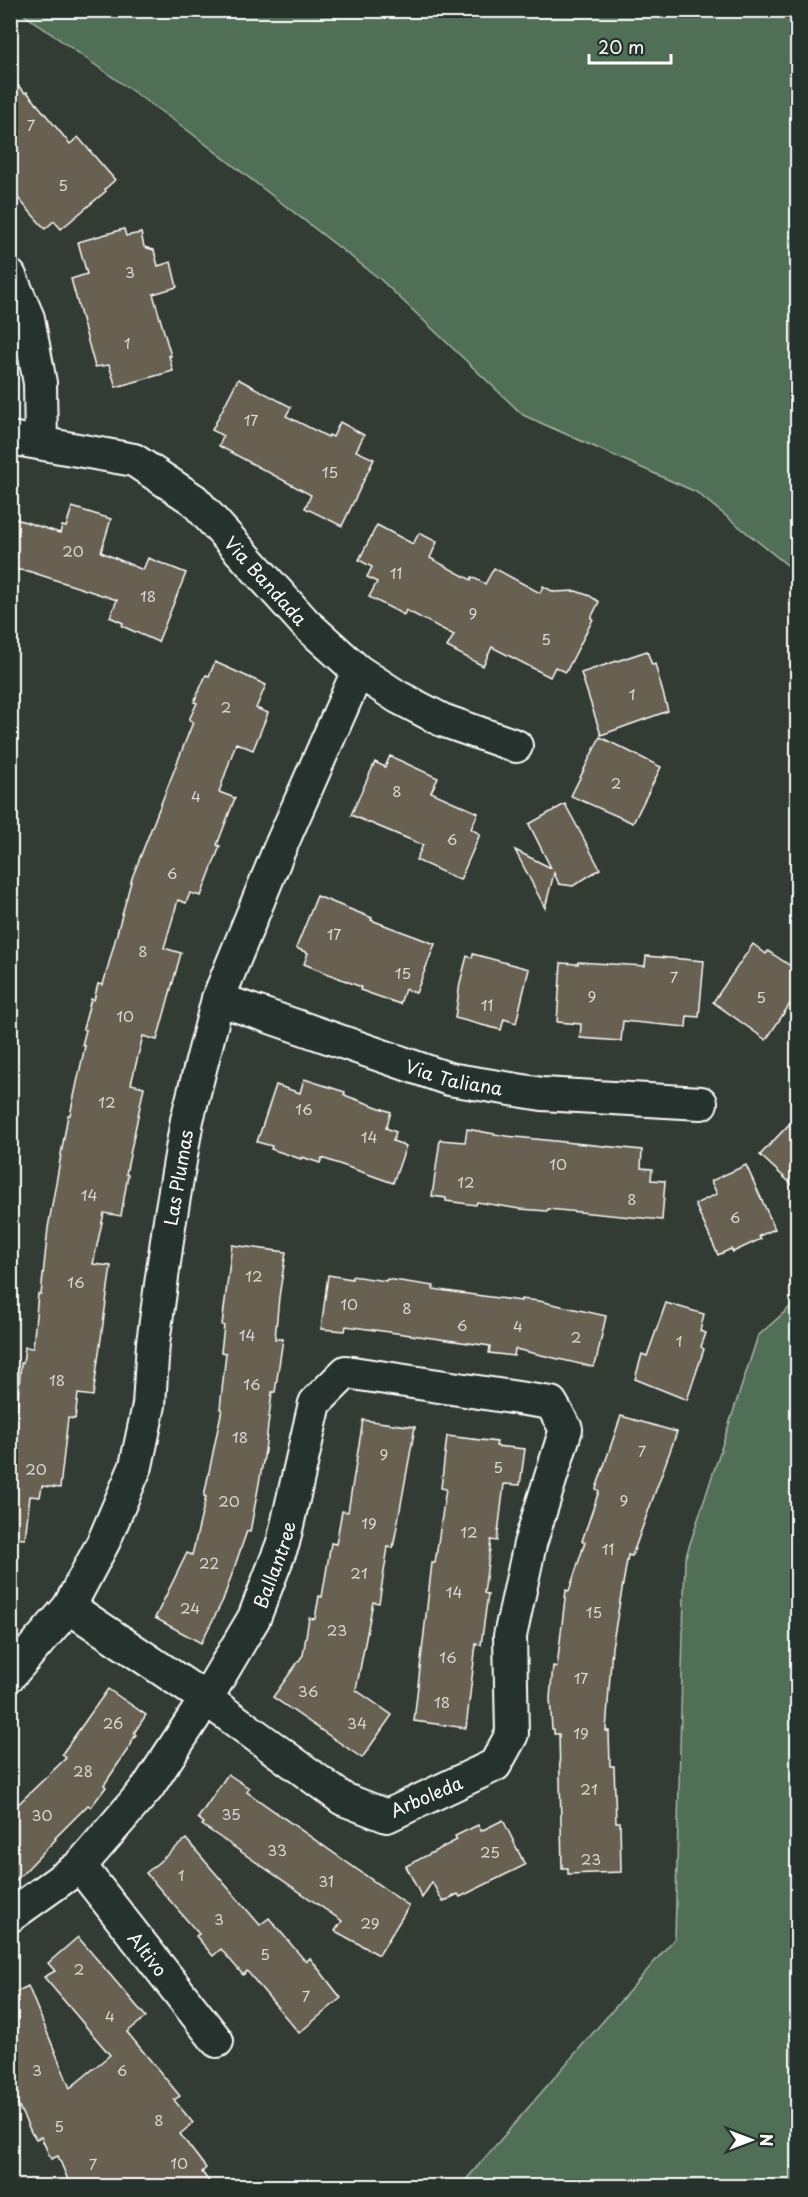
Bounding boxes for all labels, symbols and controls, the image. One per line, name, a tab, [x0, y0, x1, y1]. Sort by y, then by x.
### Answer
scale bar	[589, 27, 672, 65]
text: 20 m	[598, 33, 644, 60]
house number: 7	[27, 113, 36, 136]
house number: 5	[58, 173, 68, 196]
house number: 3	[125, 260, 135, 283]
house number: 1	[124, 331, 130, 354]
house number: 17	[244, 408, 258, 431]
house number: 15	[322, 460, 338, 483]
street label: Via Bandada	[219, 529, 314, 631]
house number: 20	[62, 539, 84, 562]
house number: 11	[390, 561, 402, 584]
house number: 18	[140, 584, 156, 607]
house number: 9	[469, 601, 477, 624]
house number: 5	[541, 627, 551, 650]
house number: 1	[629, 682, 635, 705]
house number: 2	[221, 695, 231, 718]
house number: 2	[611, 771, 621, 794]
house number: 8	[392, 779, 402, 802]
house number: 4	[191, 784, 201, 807]
house number: 6	[447, 827, 457, 850]
house number: 6	[167, 861, 177, 884]
house number: 17	[327, 922, 341, 945]
house number: 8	[138, 939, 148, 962]
house number: 15	[395, 961, 411, 984]
house number: 7	[670, 965, 679, 988]
house number: 9	[588, 984, 596, 1007]
house number: 5	[756, 985, 766, 1008]
house number: 11	[481, 993, 493, 1016]
house number: 10	[116, 1004, 134, 1027]
street label: Via Taliana	[402, 1051, 505, 1101]
house number: 12	[98, 1090, 116, 1113]
house number: 16	[295, 1097, 313, 1120]
house number: 14	[361, 1125, 377, 1148]
street label: Las Plumas	[156, 1128, 199, 1227]
house number: 10	[549, 1152, 567, 1175]
house number: 12	[457, 1170, 475, 1193]
house number: 14	[81, 1183, 97, 1206]
house number: 8	[627, 1187, 637, 1210]
house number: 6	[730, 1205, 740, 1228]
house number: 12	[245, 1264, 263, 1287]
house number: 16	[67, 1270, 85, 1293]
house number: 10	[340, 1292, 358, 1315]
house number: 8	[402, 1296, 412, 1319]
house number: 6	[457, 1313, 467, 1336]
house number: 4	[513, 1314, 523, 1337]
house number: 14	[239, 1323, 255, 1346]
house number: 2	[571, 1325, 581, 1348]
house number: 1	[676, 1329, 682, 1352]
house number: 18	[49, 1368, 65, 1391]
house number: 16	[243, 1372, 261, 1395]
house number: 18	[232, 1425, 248, 1448]
house number: 7	[638, 1439, 647, 1462]
house number: 9	[380, 1442, 388, 1465]
house number: 5	[493, 1455, 503, 1478]
house number: 20	[25, 1457, 47, 1480]
house number: 9	[620, 1488, 628, 1511]
house number: 20	[218, 1489, 240, 1512]
house number: 19	[361, 1511, 377, 1534]
street label: Ballantree	[246, 1518, 301, 1612]
house number: 12	[460, 1520, 478, 1543]
house number: 11	[602, 1537, 614, 1560]
house number: 22	[199, 1551, 219, 1574]
house number: 21	[350, 1561, 368, 1584]
house number: 14	[446, 1580, 462, 1603]
house number: 24	[180, 1596, 200, 1619]
house number: 15	[586, 1600, 602, 1623]
house number: 23	[327, 1618, 347, 1641]
house number: 16	[439, 1645, 457, 1668]
house number: 17	[574, 1666, 588, 1689]
house number: 36	[298, 1679, 318, 1702]
house number: 18	[434, 1690, 450, 1713]
house number: 26	[103, 1711, 123, 1734]
house number: 34	[347, 1711, 367, 1734]
house number: 19	[573, 1721, 589, 1744]
house number: 28	[73, 1759, 93, 1782]
street label: Arboleda	[385, 1769, 467, 1823]
house number: 21	[580, 1777, 598, 1800]
house number: 35	[221, 1802, 241, 1825]
house number: 30	[32, 1803, 52, 1826]
house number: 33	[267, 1838, 287, 1861]
house number: 25	[480, 1840, 500, 1863]
house number: 23	[581, 1847, 601, 1870]
house number: 1	[178, 1863, 184, 1886]
house number: 31	[318, 1869, 334, 1892]
house number: 3	[214, 1907, 224, 1930]
house number: 29	[360, 1911, 380, 1934]
street label: Altivo	[122, 1925, 175, 1982]
house number: 5	[260, 1942, 270, 1965]
house number: 2	[74, 1957, 84, 1980]
house number: 7	[302, 1984, 311, 2007]
house number: 4	[105, 2004, 115, 2027]
house number: 3	[32, 2058, 42, 2081]
house number: 6	[117, 2058, 127, 2081]
house number: 8	[154, 2108, 164, 2131]
north arrow	[721, 2110, 781, 2170]
house number: 5	[54, 2114, 64, 2137]
text: N	[755, 2134, 779, 2146]
house number: 10	[170, 2151, 188, 2174]
house number: 7	[89, 2152, 98, 2175]

